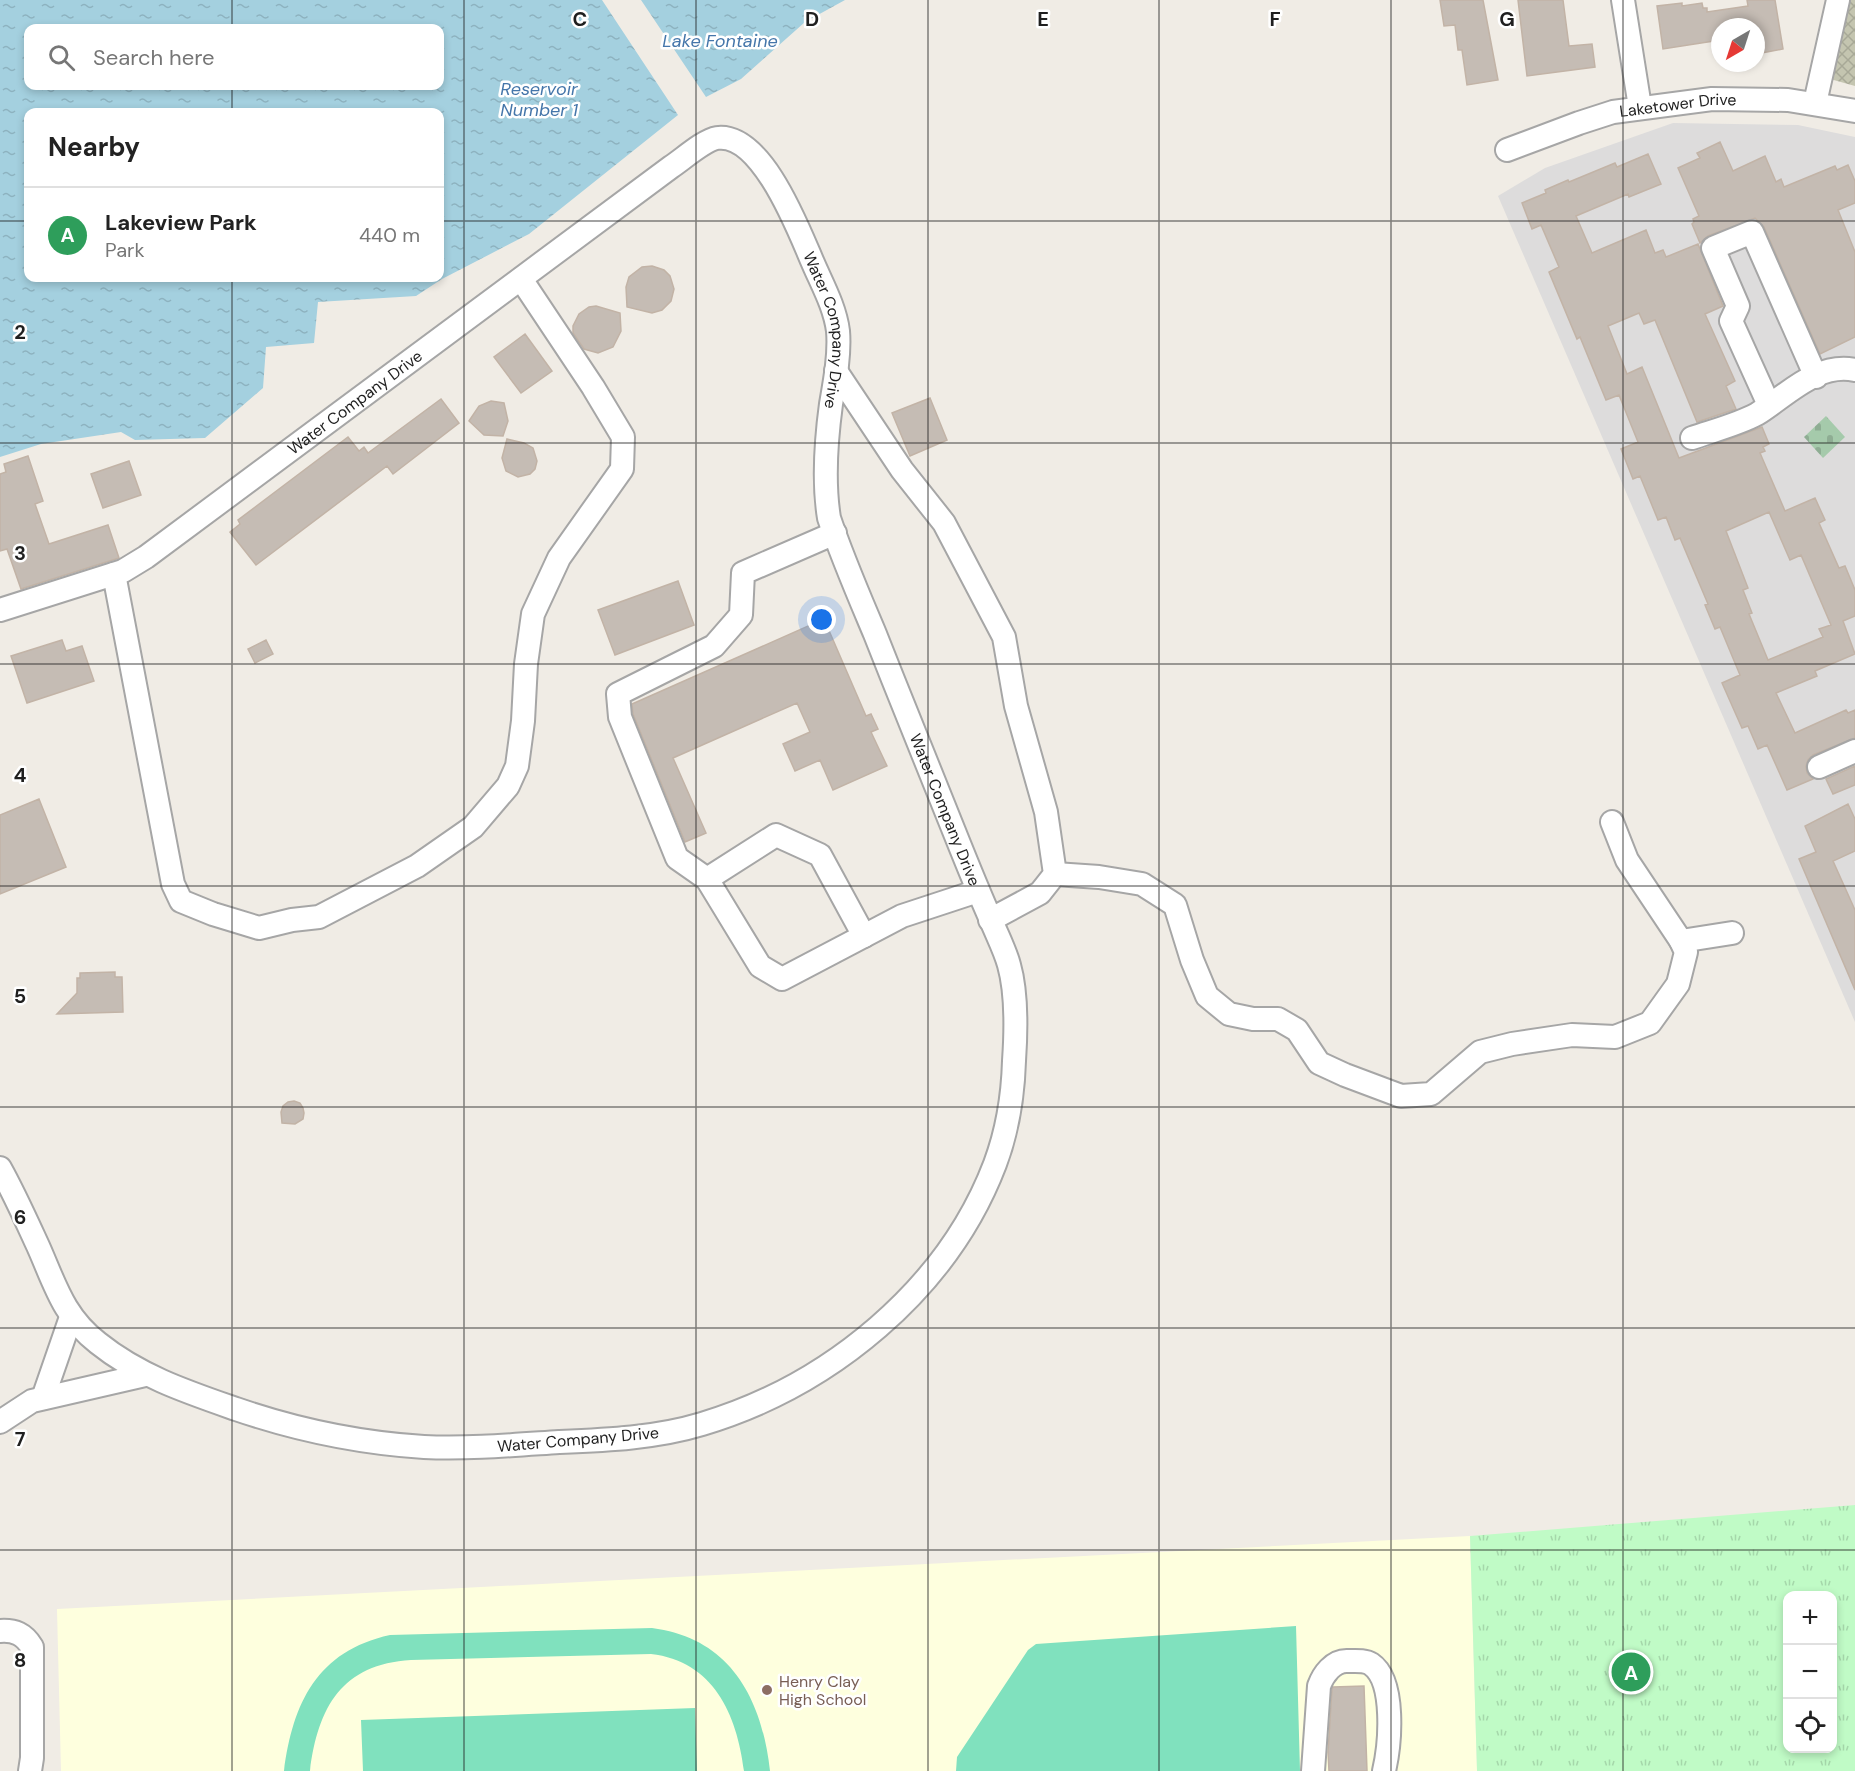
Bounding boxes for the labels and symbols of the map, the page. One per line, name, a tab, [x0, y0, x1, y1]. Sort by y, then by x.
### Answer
text: C	[573, 6, 587, 32]
text: D	[805, 6, 819, 32]
text: E	[1037, 6, 1049, 32]
text: F	[1269, 6, 1281, 32]
text: G	[1499, 6, 1515, 32]
north arrow	[1711, 18, 1765, 72]
water label: Lake Fontaine	[662, 29, 778, 53]
water label: Reservoir Number 1	[500, 77, 579, 122]
street label: Laketower Drive	[1618, 89, 1737, 122]
street label: Water Company Drive	[798, 248, 849, 410]
text: 2	[14, 319, 26, 345]
street label: Water Company Drive	[284, 345, 427, 459]
text: 3	[14, 540, 26, 566]
your location	[807, 605, 836, 634]
street label: Water Company Drive	[905, 730, 985, 889]
text: 4	[14, 762, 27, 788]
text: 5	[14, 983, 26, 1009]
text: 6	[14, 1204, 26, 1230]
street label: Water Company Drive	[496, 1422, 660, 1457]
text: 7	[15, 1426, 26, 1452]
text: 8	[14, 1647, 26, 1673]
pin: A	[1612, 1650, 1650, 1694]
place label: Henry Clay High School	[779, 1671, 866, 1710]
marker: Henry Clay High School	[760, 1683, 774, 1697]

